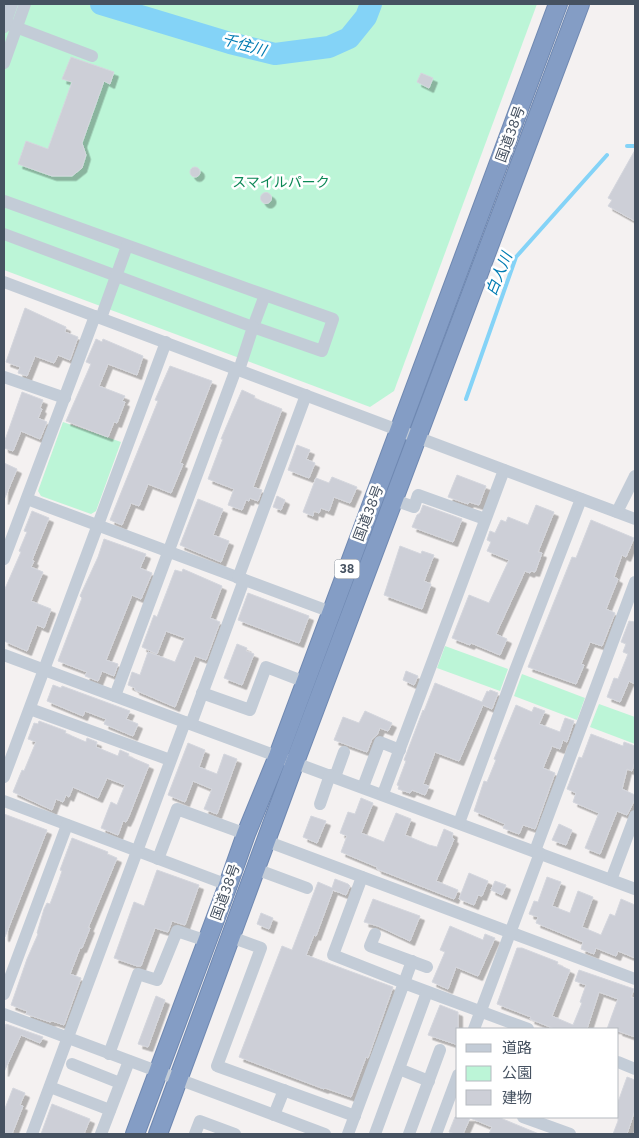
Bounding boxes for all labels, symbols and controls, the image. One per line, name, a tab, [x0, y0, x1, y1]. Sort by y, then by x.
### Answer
water label: 千住川	[220, 29, 270, 60]
street label: 国道38号	[491, 103, 529, 165]
park label: スマイルパーク	[232, 173, 330, 191]
water label: 白人川	[481, 248, 517, 298]
street label: 国道38号	[349, 482, 387, 544]
road number: 38	[334, 560, 360, 578]
street label: 国道38号	[206, 861, 244, 923]
legend	[456, 1028, 619, 1118]
text: 道路	[502, 1038, 532, 1057]
text: 公園	[502, 1063, 532, 1082]
text: 建物	[502, 1088, 532, 1107]

